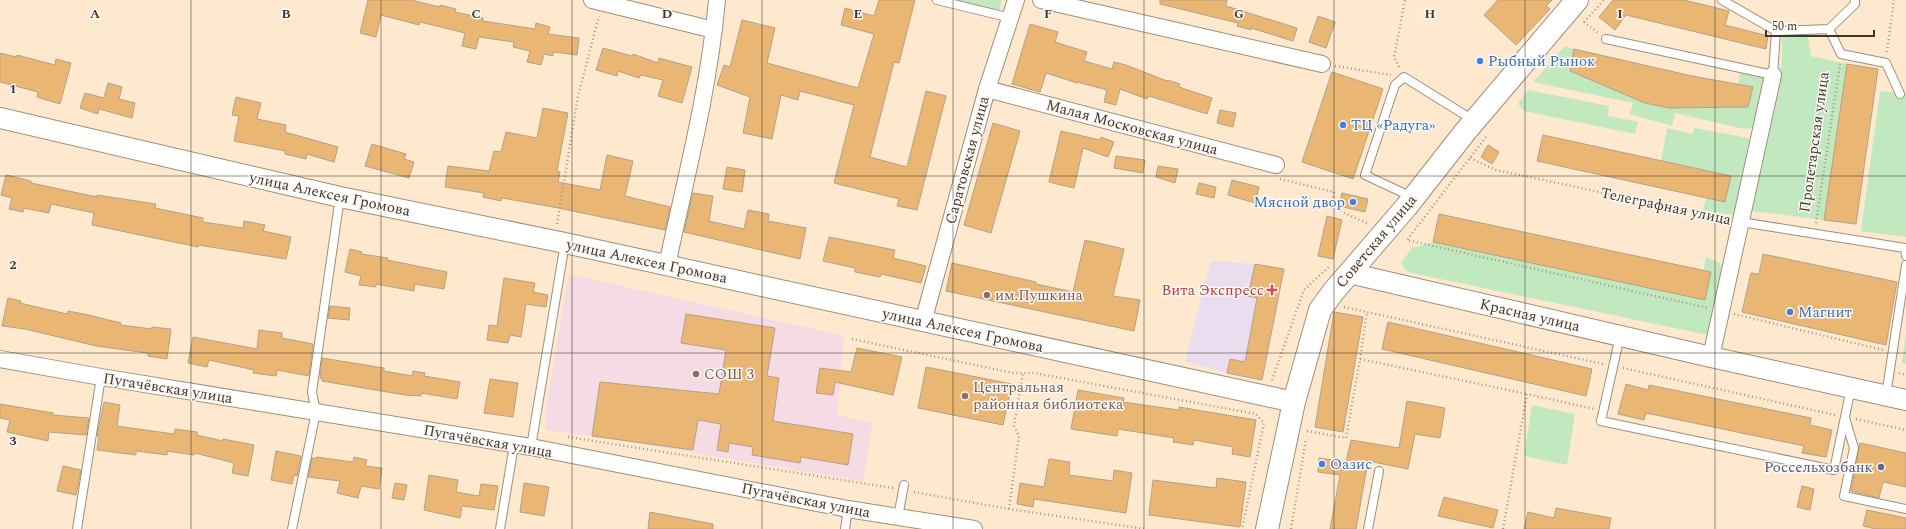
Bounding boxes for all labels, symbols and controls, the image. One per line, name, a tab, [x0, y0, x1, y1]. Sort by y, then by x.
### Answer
text: A	[90, 4, 100, 24]
text: B	[281, 4, 291, 24]
text: C	[471, 4, 481, 24]
text: D	[662, 4, 672, 24]
text: E	[854, 4, 863, 24]
text: F	[1044, 4, 1052, 24]
text: G	[1234, 4, 1244, 24]
text: H	[1425, 4, 1436, 24]
text: I	[1617, 4, 1623, 24]
scale bar	[1766, 12, 1874, 38]
text: 50 m	[1772, 17, 1797, 36]
place label: Рыбный Рынок	[1488, 50, 1595, 73]
marker: Рыбный Рынок	[1475, 56, 1485, 66]
street label: Пролетарская улица	[1793, 70, 1836, 214]
text: 1	[9, 79, 17, 99]
street label: Саратовская улица	[939, 93, 996, 227]
street label: Малая Московская улица	[1043, 93, 1221, 162]
place label: ТЦ «Радуга»	[1351, 114, 1436, 137]
marker: ТЦ «Радуга»	[1338, 120, 1348, 130]
street label: улица Алексея Громова	[246, 166, 413, 223]
street label: Телеграфная улица	[1598, 181, 1734, 232]
street label: Советская улица	[1330, 189, 1423, 293]
place label: Мясной двор	[1253, 191, 1345, 214]
marker: Мясной двор	[1348, 197, 1358, 207]
street label: улица Алексея Громова	[563, 233, 730, 290]
text: 2	[9, 255, 17, 275]
place label: Вита Экспресс	[1161, 279, 1264, 302]
place label: им.Пушкина	[995, 284, 1084, 307]
marker: Вита Экспресс	[1267, 285, 1277, 295]
marker: им.Пушкина	[982, 290, 992, 300]
street label: Красная улица	[1477, 293, 1583, 338]
place label: Магнит	[1798, 301, 1852, 324]
street label: улица Алексея Громова	[879, 302, 1046, 359]
marker: Магнит	[1785, 307, 1795, 317]
place label: СОШ 3	[704, 363, 754, 386]
street label: Пугачёвская улица	[102, 367, 235, 410]
marker: СОШ 3	[691, 369, 701, 379]
place label: Центральная районная библиотека	[973, 376, 1124, 416]
marker: Центральная районная библиотека	[960, 391, 970, 401]
street label: Пугачёвская улица	[421, 419, 555, 464]
text: 3	[9, 431, 17, 451]
place label: Оазис	[1330, 453, 1372, 476]
place label: Россельхозбанк	[1764, 456, 1873, 479]
marker: Оазис	[1317, 459, 1327, 469]
marker: Россельхозбанк	[1876, 462, 1886, 472]
street label: Пугачёвская улица	[739, 477, 873, 524]

